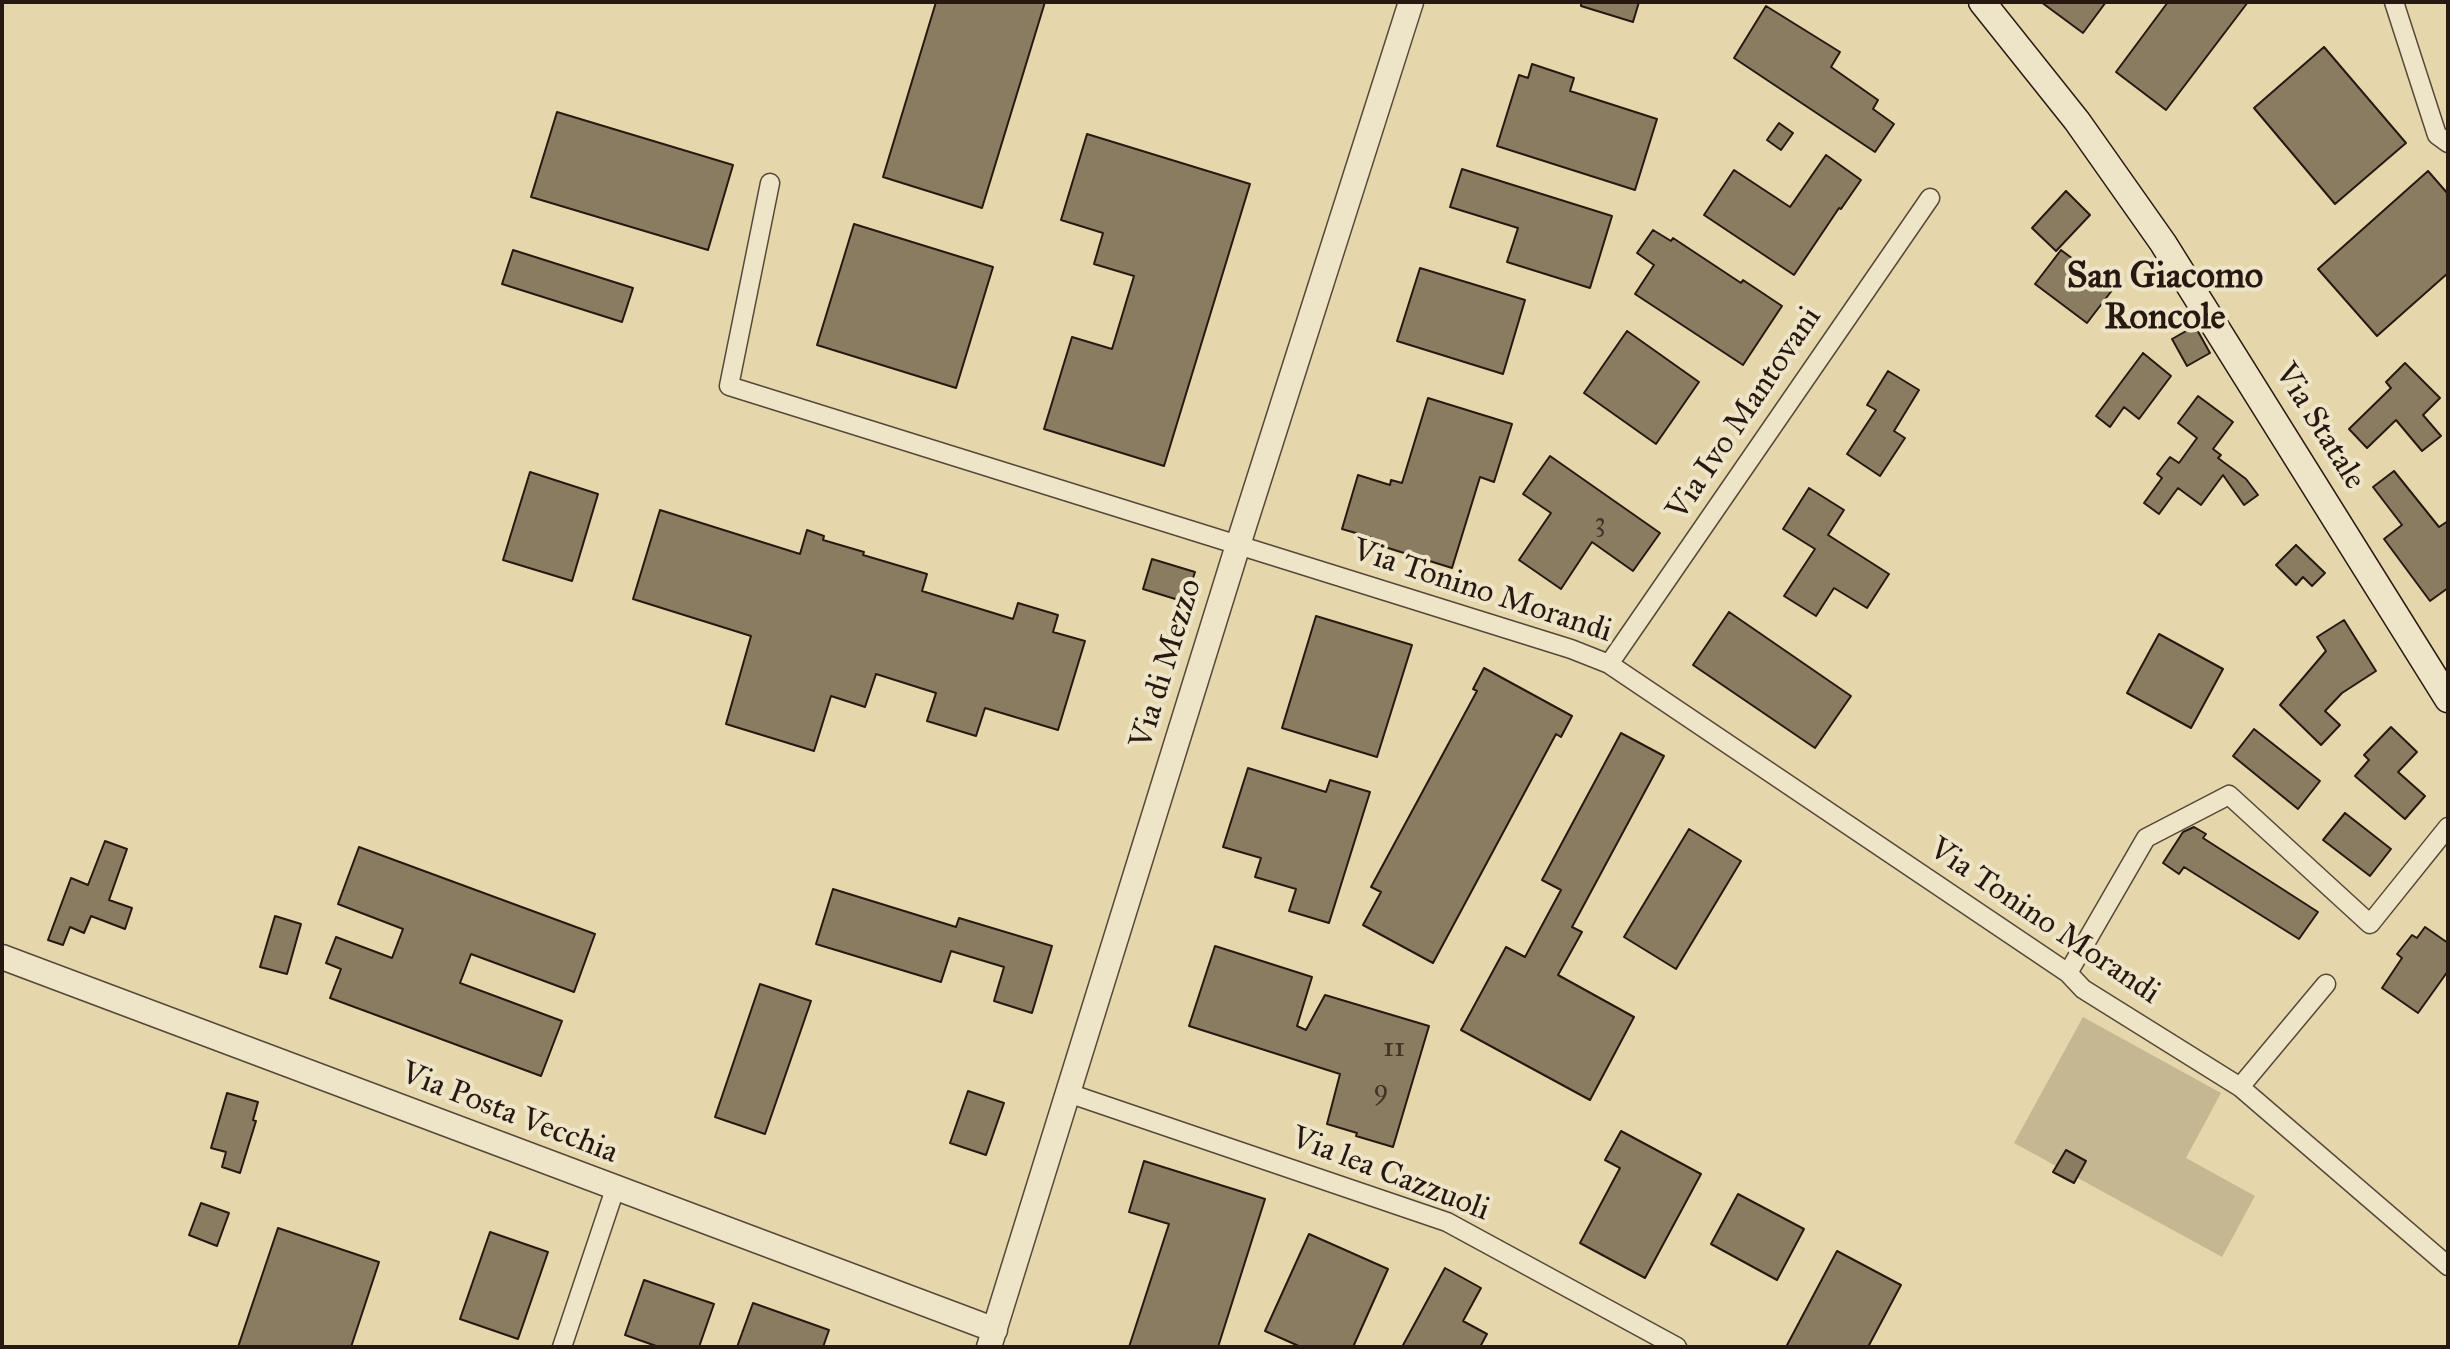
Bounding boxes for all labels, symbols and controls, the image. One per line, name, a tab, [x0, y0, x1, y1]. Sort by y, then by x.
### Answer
district label: San Giacomo Roncole	[2067, 256, 2263, 341]
street label: Via Ivo Mantovani	[1660, 300, 1830, 528]
street label: Via Statale	[2265, 357, 2373, 497]
house number: 3	[1594, 507, 1606, 541]
street label: Via Tonino Morandi	[1348, 532, 1616, 652]
street label: Via di Mezzo	[1123, 575, 1211, 753]
street label: Via Tonino Morandi	[1921, 831, 2167, 1013]
house number: 11	[1383, 1032, 1405, 1066]
street label: Via Posta Vecchia	[395, 1055, 623, 1173]
house number: 9	[1373, 1074, 1389, 1108]
street label: Via lea Cazzuoli	[1285, 1120, 1495, 1230]

